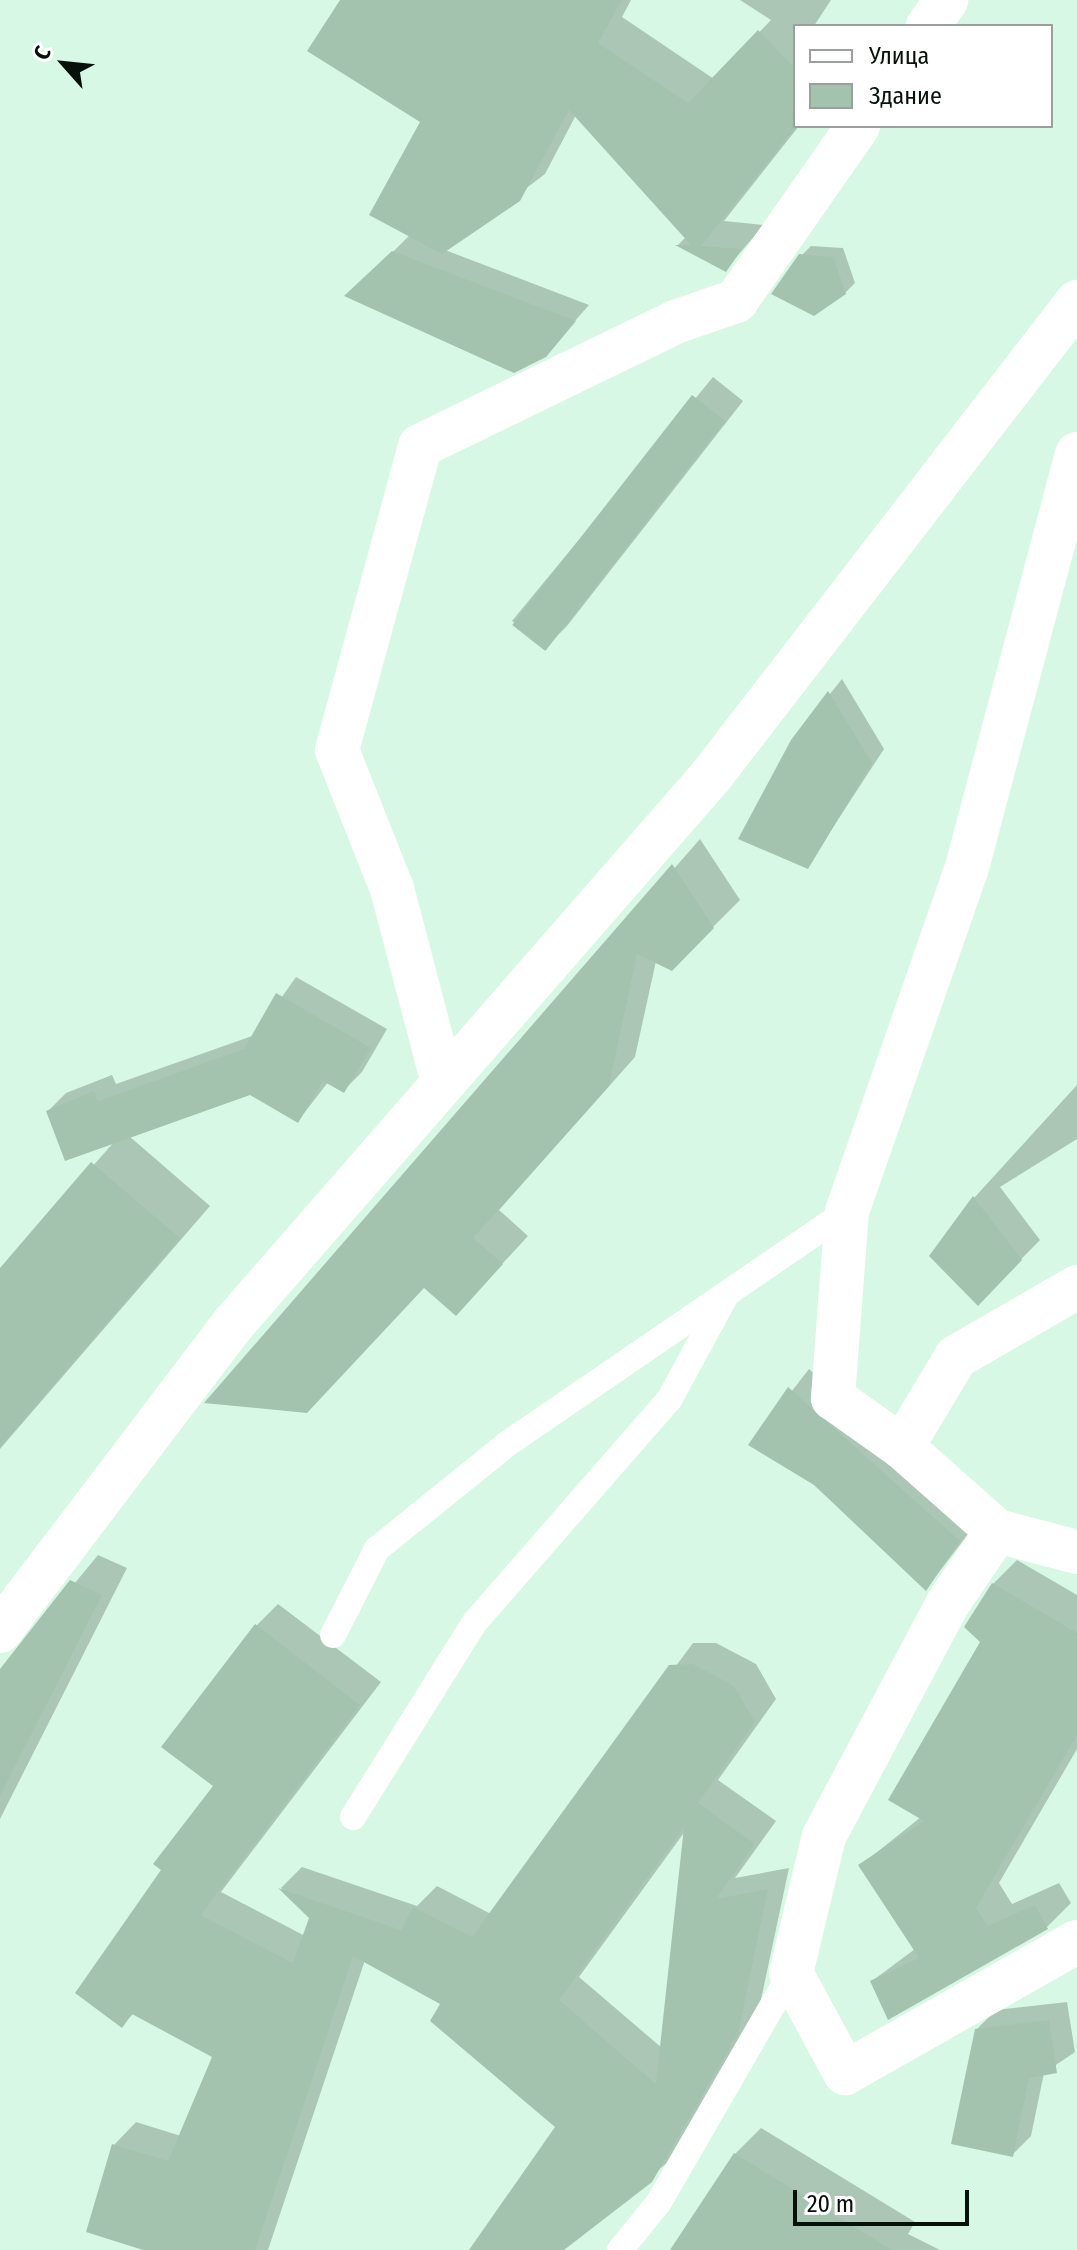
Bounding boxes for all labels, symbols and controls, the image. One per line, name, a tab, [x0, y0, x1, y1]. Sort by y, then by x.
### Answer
north arrow	[24, 24, 104, 104]
legend	[793, 24, 1053, 128]
text: С	[28, 42, 57, 64]
text: Улица	[869, 42, 929, 70]
text: Здание	[869, 82, 942, 110]
scale bar	[797, 2174, 973, 2224]
text: 20 m	[807, 2190, 854, 2218]

